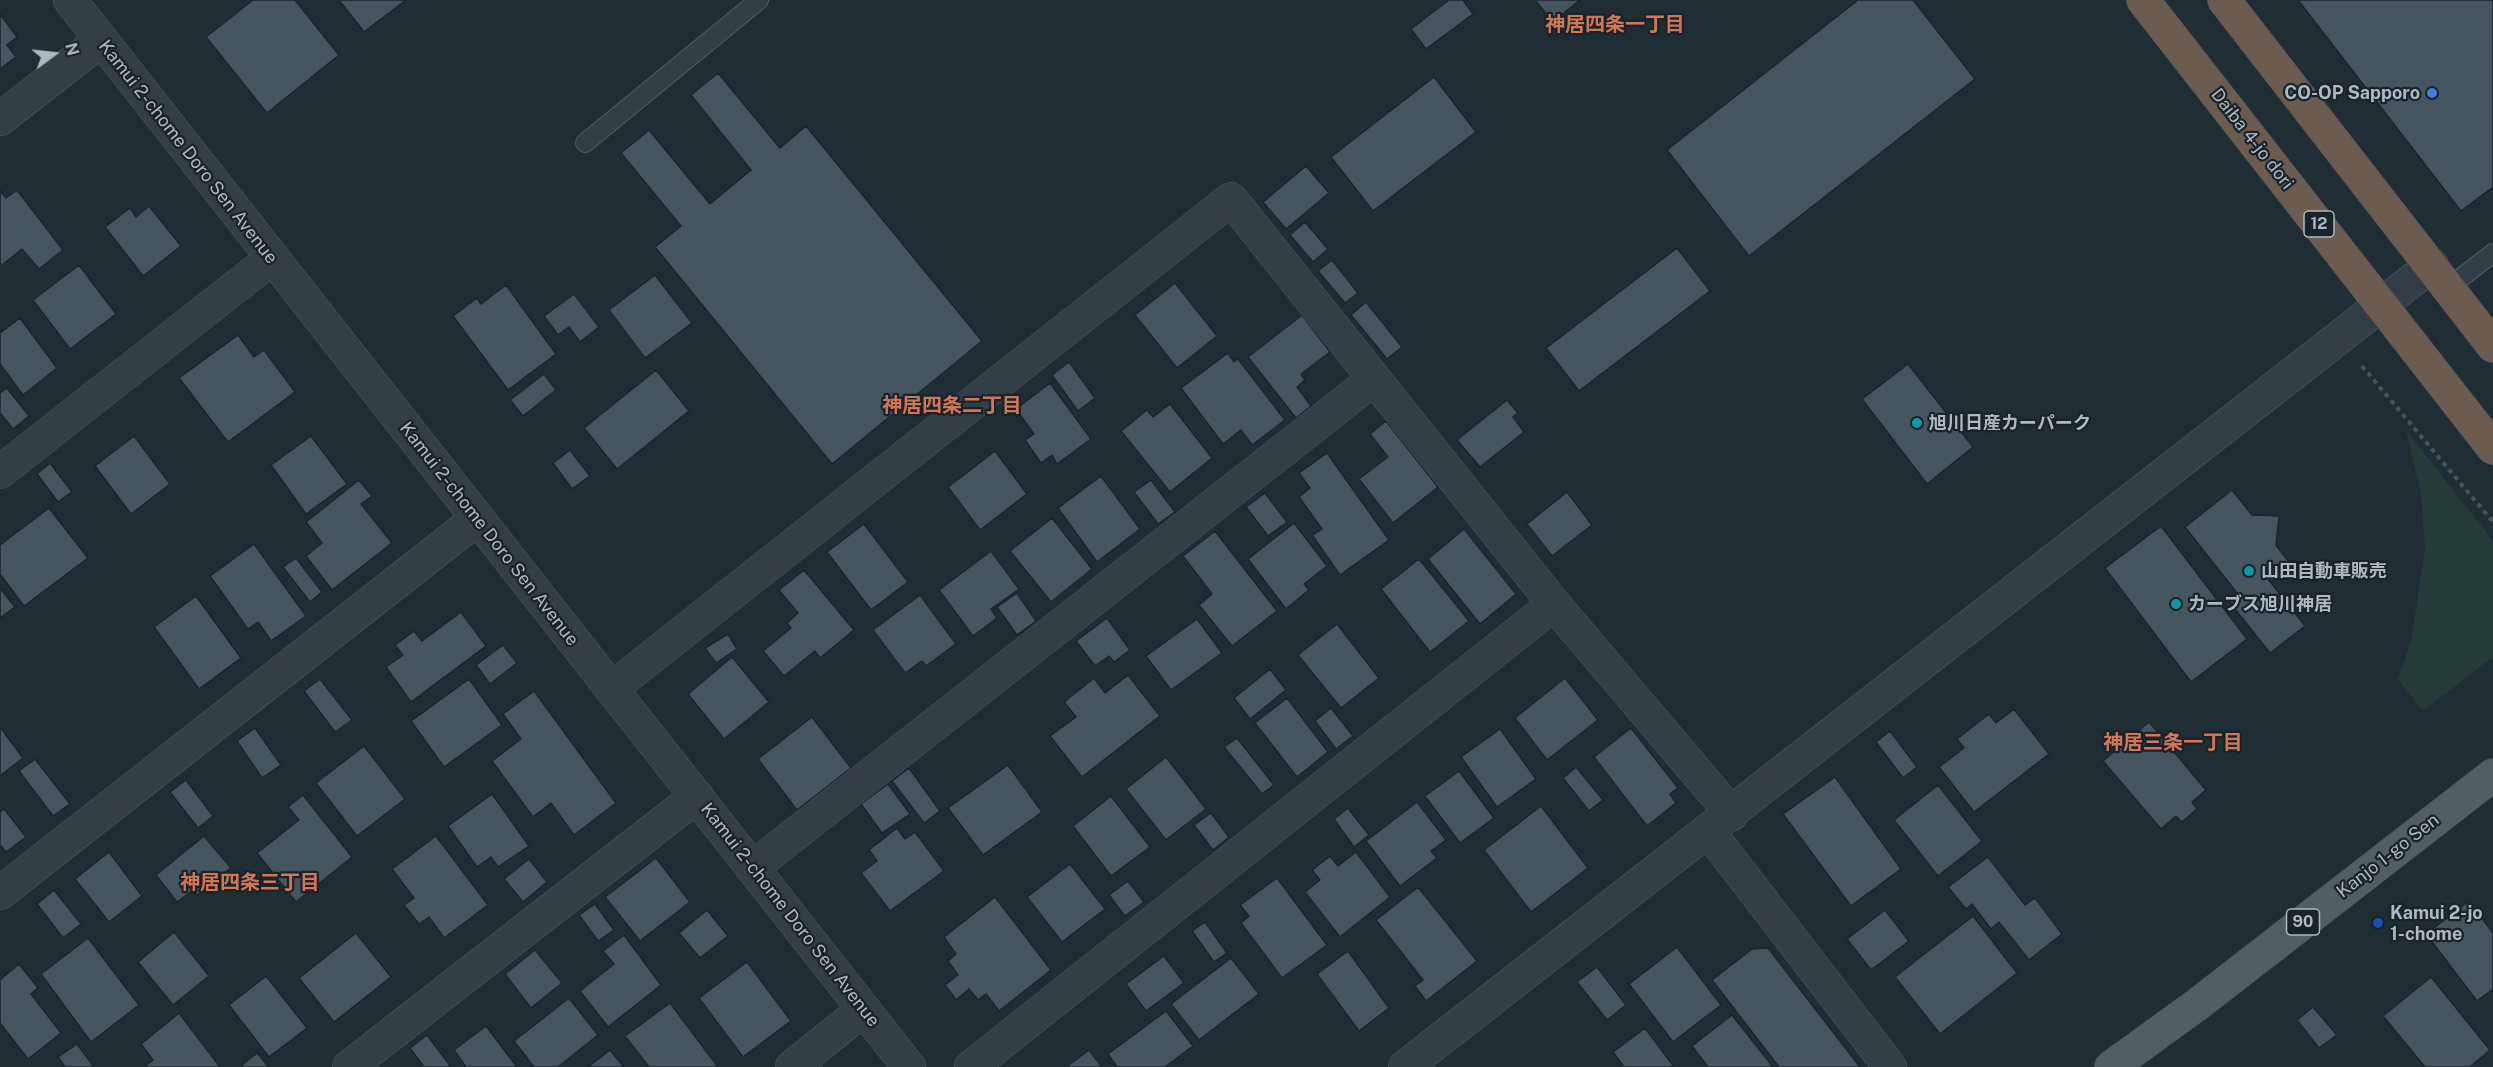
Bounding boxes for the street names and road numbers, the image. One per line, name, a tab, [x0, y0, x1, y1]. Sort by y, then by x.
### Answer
street label: Kamui 2-chome Doro Sen Avenue	[94, 36, 282, 268]
street label: Daiba 4-jo dori	[2206, 84, 2298, 194]
road number: 12	[2304, 211, 2334, 237]
street label: Kamui 2-chome Doro Sen Avenue	[395, 418, 583, 650]
street label: Kamui 2-chome Doro Sen Avenue	[696, 799, 884, 1031]
street label: Kanjo 1-go Sen	[2333, 809, 2443, 903]
road number: 90	[2286, 909, 2320, 935]

